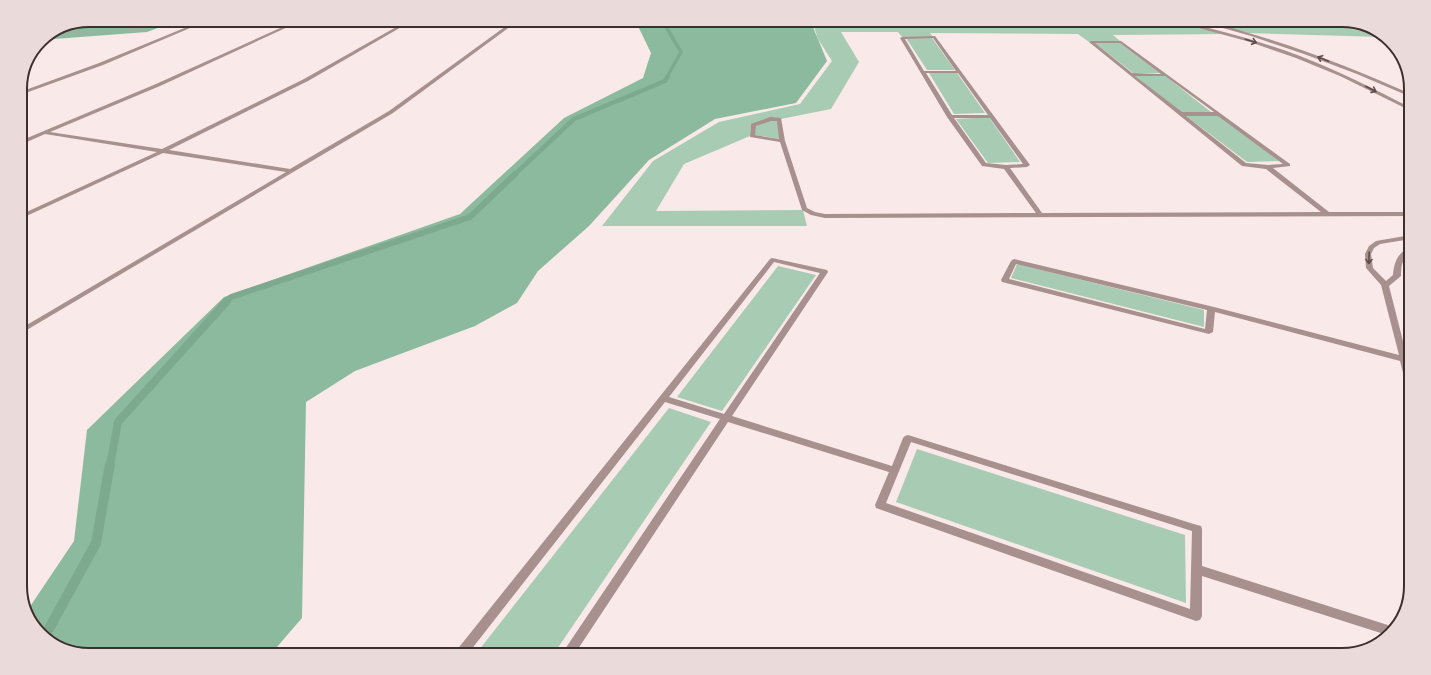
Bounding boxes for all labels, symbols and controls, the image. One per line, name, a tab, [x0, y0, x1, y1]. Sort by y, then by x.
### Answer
one-way arrow	[1244, 38, 1257, 45]
one-way arrow	[1318, 54, 1330, 62]
one-way arrow	[1365, 86, 1377, 94]
one-way arrow	[1366, 251, 1373, 264]

